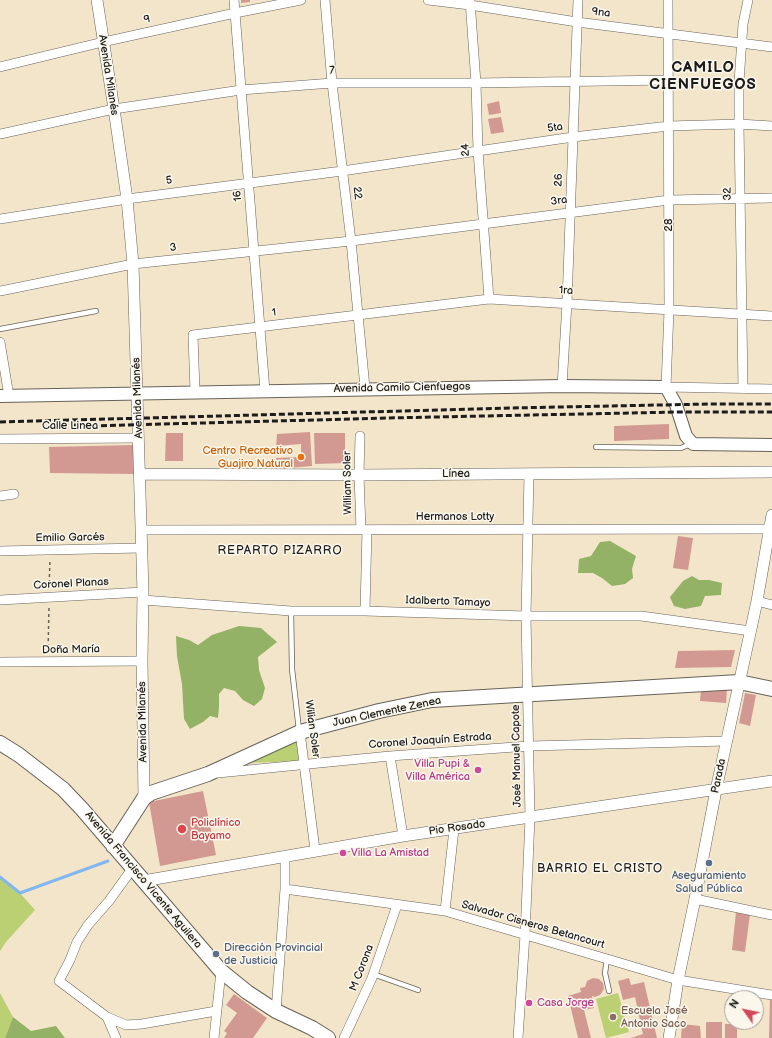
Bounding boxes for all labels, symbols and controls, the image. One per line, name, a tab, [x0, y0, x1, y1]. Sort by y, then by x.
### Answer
street label: 9na	[591, 5, 611, 21]
street label: 9	[143, 13, 151, 27]
street label: Avenida Milanés	[95, 34, 121, 116]
district label: CAMILO CIENFUEGOS	[649, 59, 757, 94]
street label: 7	[329, 64, 335, 78]
street label: 5ta	[546, 120, 564, 136]
street label: 24	[459, 143, 473, 157]
street label: 26	[552, 173, 566, 187]
street label: 5	[165, 174, 173, 188]
street label: 22	[350, 186, 364, 200]
street label: 32	[721, 187, 735, 201]
street label: 16	[231, 190, 245, 202]
street label: 3ra	[550, 193, 568, 209]
street label: 28	[662, 219, 676, 231]
street label: 3	[169, 241, 177, 255]
street label: 1ra	[559, 284, 573, 298]
street label: 1	[271, 306, 277, 320]
street label: Avenida Milanés	[130, 357, 146, 439]
street label: Avenida Camilo Cienfuegos	[333, 380, 471, 396]
street label: Calle Linea	[42, 419, 98, 433]
place label: Centro Recreativo Guajiro Natural	[202, 444, 293, 470]
street label: William Soler	[341, 451, 355, 515]
marker: Centro Recreativo Guajiro Natural	[296, 452, 306, 462]
street label: Línea	[442, 467, 470, 481]
street label: Hermanos Lotty	[416, 510, 494, 524]
street label: Emilio Garcés	[35, 531, 105, 545]
district label: REPARTO PIZARRO	[217, 544, 343, 558]
street label: Coronel Planas	[33, 575, 109, 593]
street label: Idalberto Tamayo	[405, 594, 491, 610]
street label: Doña María	[42, 643, 100, 657]
street label: Avenida Milanés	[136, 681, 150, 763]
street label: Juan Clemente Zenea	[332, 694, 442, 730]
street label: Wilian Soler	[301, 699, 323, 759]
street label: José Manuel Capote	[510, 704, 524, 808]
street label: Coronel Joaquín Estrada	[368, 730, 492, 752]
place label: Villa Pupi & Villa América	[406, 757, 470, 783]
street label: Parada	[709, 757, 729, 795]
marker: Villa Pupi & Villa América	[473, 765, 483, 775]
street label: Avenida Francisco Vicente Aguilera	[82, 809, 204, 951]
place label: Policlínico Bayamo	[191, 816, 241, 842]
street label: Pio Rosado	[428, 817, 486, 839]
marker: Policlínico Bayamo	[176, 823, 188, 835]
place label: Villa La Amistad	[351, 846, 429, 860]
marker: Villa La Amistad	[338, 848, 348, 858]
marker: Aseguramiento Salud Pública	[704, 858, 714, 868]
district label: BARRIO EL CRISTO	[537, 862, 663, 876]
place label: Aseguramiento Salud Pública	[672, 869, 746, 895]
street label: Salvador Cisneros Betancourt	[460, 898, 606, 952]
place label: Dirección Provincial de Justicia	[224, 941, 323, 967]
street label: M Corona	[347, 943, 377, 993]
marker: Dirección Provincial de Justicia	[211, 949, 221, 959]
north arrow	[724, 990, 764, 1030]
place label: Casa Jorge	[537, 996, 594, 1010]
text: N	[727, 997, 742, 1011]
marker: Casa Jorge	[524, 998, 534, 1008]
place label: Escuela José Antonio Saco	[621, 1004, 688, 1030]
marker: Escuela José Antonio Saco	[608, 1012, 618, 1022]

